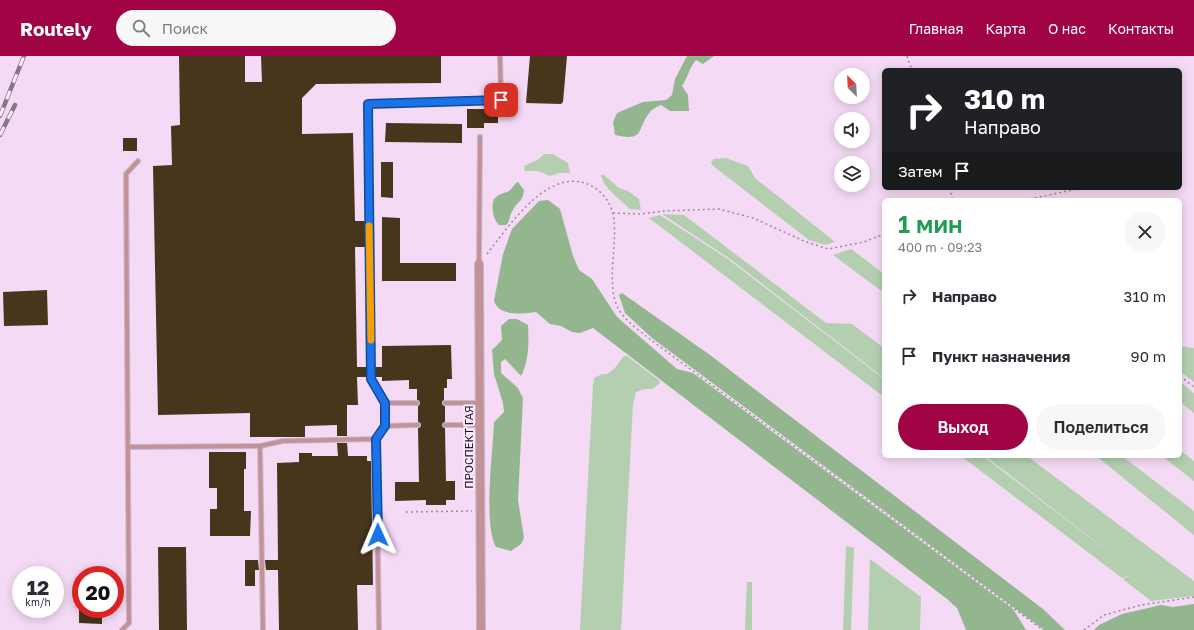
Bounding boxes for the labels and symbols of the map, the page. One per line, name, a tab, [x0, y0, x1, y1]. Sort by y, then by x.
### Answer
north arrow	[834, 68, 870, 104]
pin	[484, 83, 518, 117]
street label: ПРОСПЕКТ ГАЯ	[462, 405, 475, 489]
position arrow	[357, 514, 399, 556]
speed limit sign: 20	[72, 566, 124, 618]

